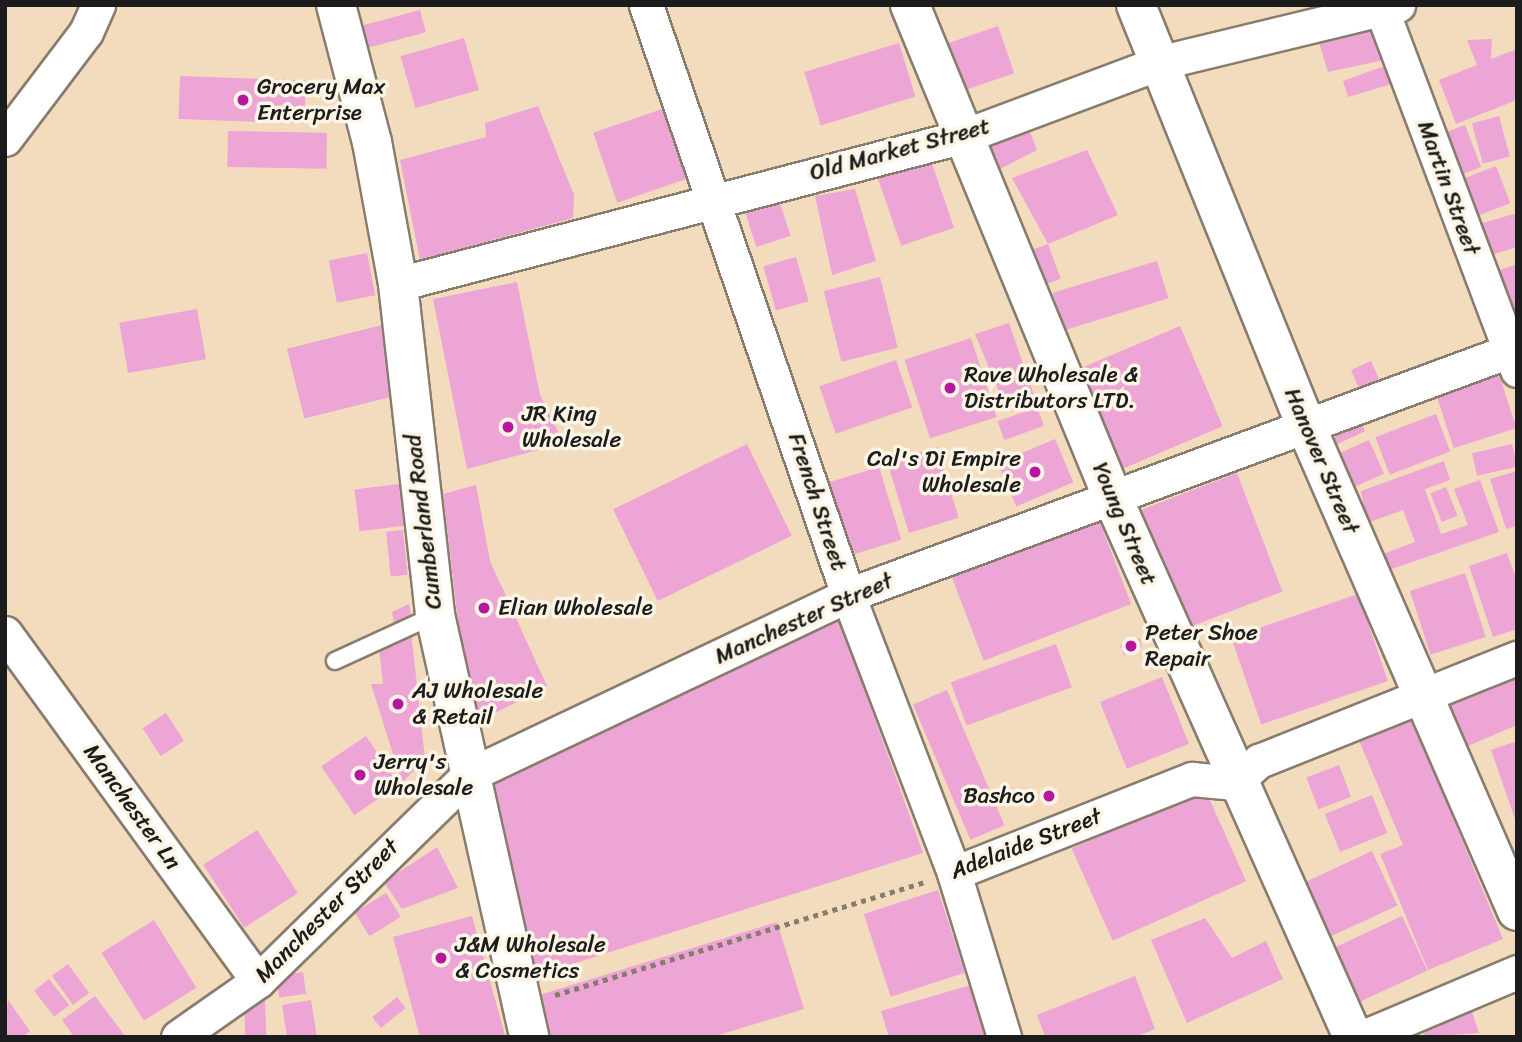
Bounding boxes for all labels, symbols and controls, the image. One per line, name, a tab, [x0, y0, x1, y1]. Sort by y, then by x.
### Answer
place label: Grocery Max Enterprise	[257, 73, 385, 127]
marker: Grocery Max Enterprise	[235, 92, 251, 108]
street label: Old Market Street	[807, 113, 993, 187]
street label: Martin Street	[1411, 117, 1485, 259]
place label: Rave Wholesale & Distributors LTD.	[964, 361, 1138, 415]
marker: Rave Wholesale & Distributors LTD.	[942, 380, 958, 396]
street label: Hanover Street	[1278, 384, 1364, 538]
place label: JR King Wholesale	[522, 400, 621, 454]
marker: JR King Wholesale	[500, 419, 516, 435]
street label: French Street	[782, 430, 852, 574]
street label: Cumberland Road	[400, 433, 448, 611]
place label: Cal's Di Empire Wholesale	[867, 445, 1021, 499]
street label: Young Street	[1086, 458, 1162, 590]
marker: Cal's Di Empire Wholesale	[1027, 464, 1043, 480]
street label: Manchester Street	[711, 567, 897, 671]
place label: Elian Wholesale	[498, 594, 653, 622]
marker: Elian Wholesale	[476, 600, 492, 616]
place label: Peter Shoe Repair	[1145, 619, 1258, 673]
marker: Peter Shoe Repair	[1123, 638, 1139, 654]
place label: AJ Wholesale & Retail	[412, 677, 543, 731]
marker: AJ Wholesale & Retail	[390, 696, 406, 712]
street label: Manchester Ln	[77, 739, 187, 875]
place label: Jerry's Wholesale	[374, 748, 473, 802]
marker: Jerry's Wholesale	[352, 767, 368, 783]
place label: Bashco	[963, 782, 1035, 810]
marker: Bashco	[1041, 788, 1057, 804]
street label: Adelaide Street	[946, 802, 1106, 886]
street label: Manchester Street	[249, 833, 405, 989]
place label: J&M Wholesale & Cosmetics	[455, 931, 605, 985]
marker: J&M Wholesale & Cosmetics	[433, 950, 449, 966]

